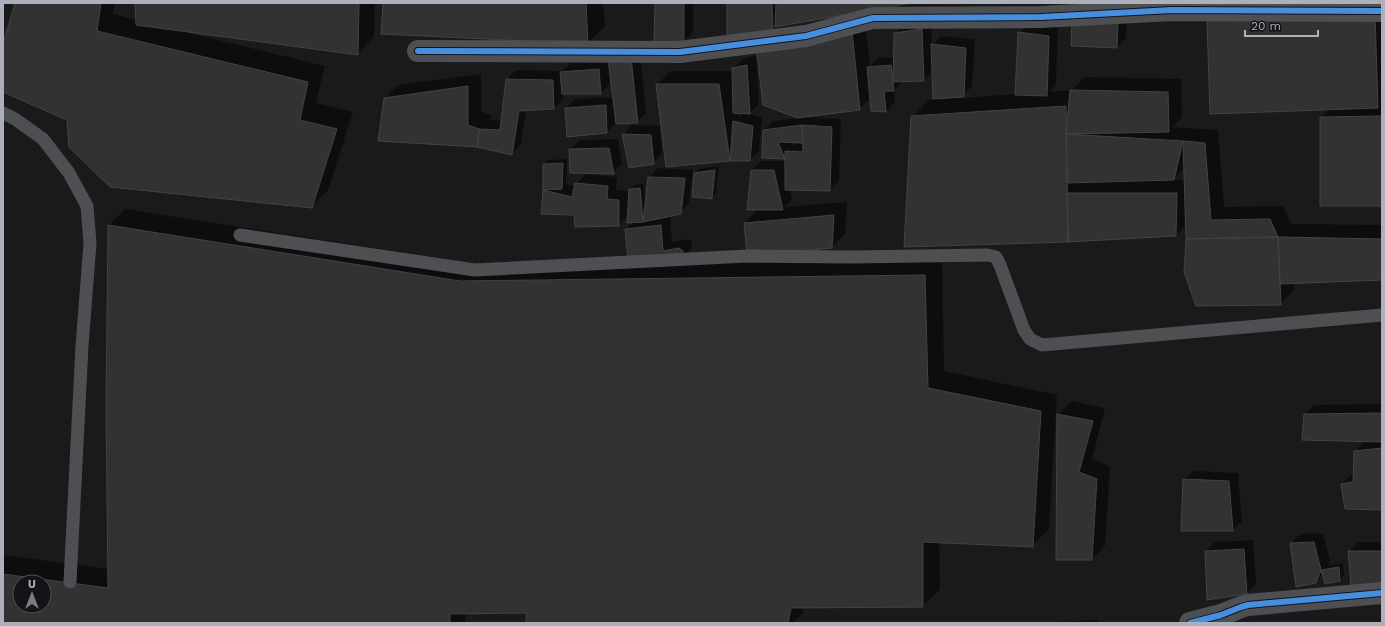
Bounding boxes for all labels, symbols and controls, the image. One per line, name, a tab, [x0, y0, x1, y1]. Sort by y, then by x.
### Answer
scale bar	[1245, 12, 1318, 38]
text: 20 m	[1251, 19, 1281, 33]
north arrow	[12, 574, 52, 614]
text: U	[28, 578, 36, 591]

